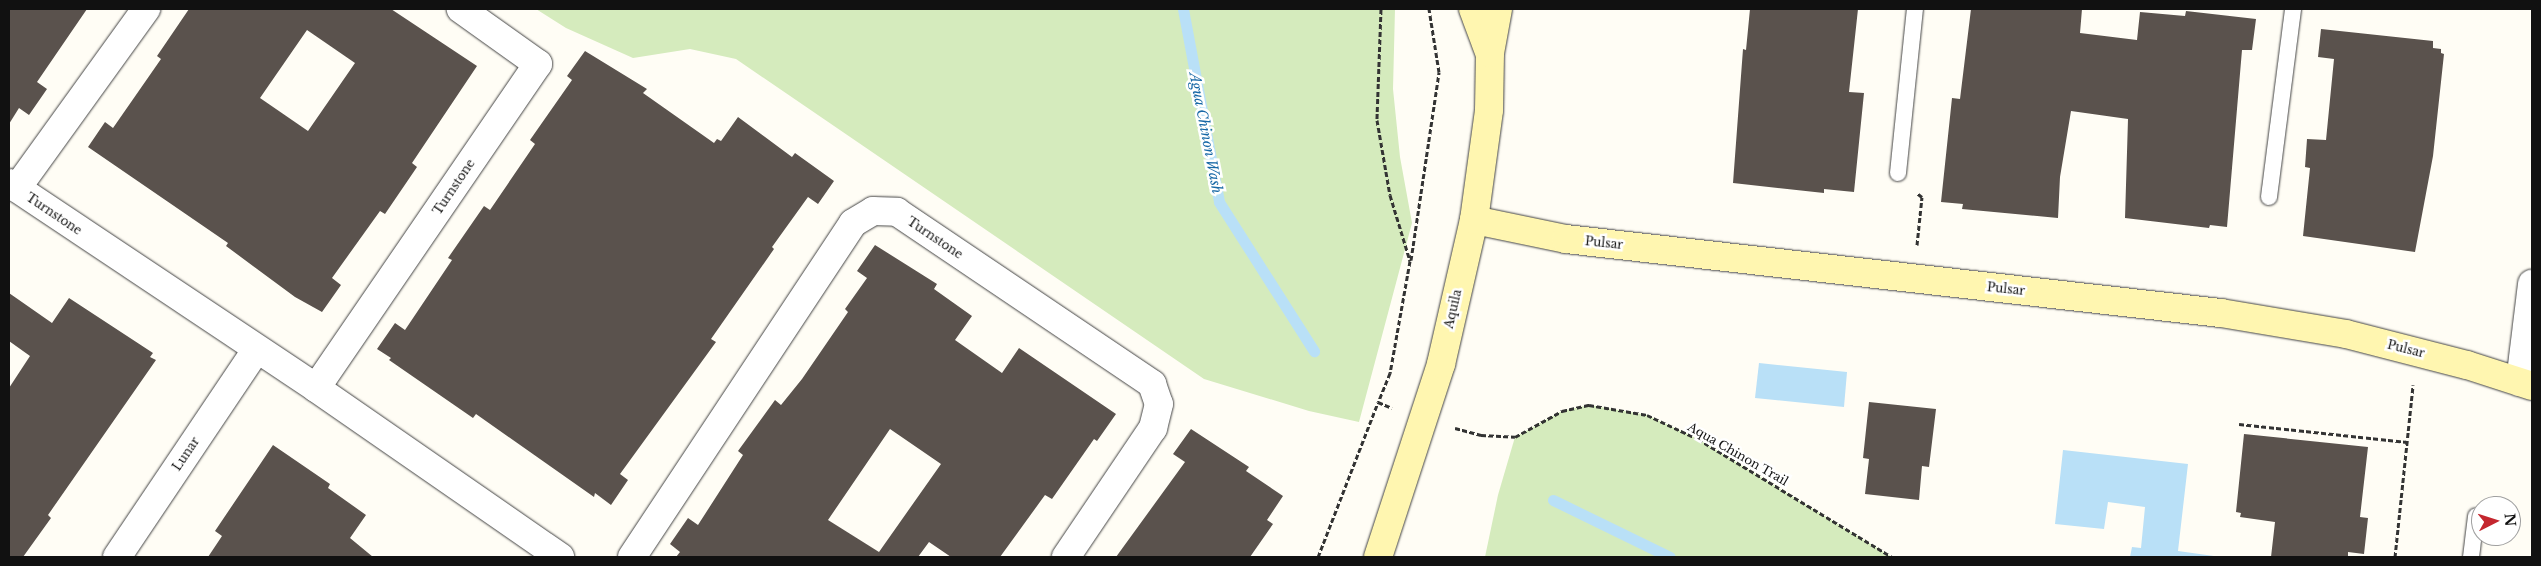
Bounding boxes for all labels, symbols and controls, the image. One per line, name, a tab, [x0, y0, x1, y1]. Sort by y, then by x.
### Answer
water label: Agua Chinon Wash	[1186, 71, 1226, 195]
street label: Turnstone	[430, 156, 478, 218]
street label: Turnstone	[23, 190, 85, 238]
street label: Turnstone	[904, 214, 966, 262]
street label: Pulsar	[1584, 234, 1624, 252]
street label: Pulsar	[1986, 280, 2026, 298]
street label: Aquila	[1442, 288, 1464, 330]
street label: Pulsar	[2386, 337, 2426, 361]
street label: Aqua Chinon Trail	[1685, 419, 1791, 489]
street label: Lunar	[170, 434, 202, 474]
north arrow	[2471, 496, 2521, 546]
text: N	[2500, 512, 2519, 527]

